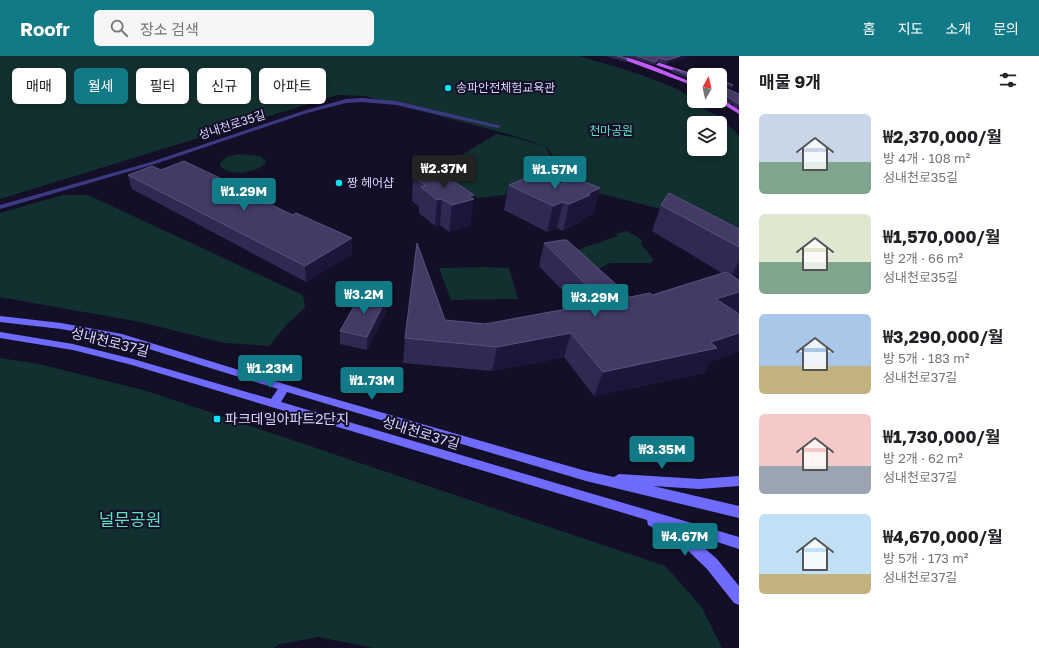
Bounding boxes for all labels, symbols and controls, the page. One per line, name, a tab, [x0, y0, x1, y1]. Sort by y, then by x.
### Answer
search box	[94, 10, 374, 46]
text: Roofr	[20, 17, 70, 40]
icon: search	[108, 17, 130, 39]
text: 장소 검색	[140, 20, 199, 38]
text: 홈	[863, 20, 876, 37]
text: 지도	[898, 20, 923, 37]
text: 소개	[945, 20, 971, 37]
text: 문의	[993, 20, 1019, 37]
chip: 매매	[12, 68, 66, 104]
chip: 월세	[74, 68, 128, 104]
chip: 필터	[136, 68, 189, 104]
chip: 신규	[197, 68, 251, 104]
chip: 아파트	[259, 68, 326, 104]
north arrow	[687, 68, 727, 108]
map controls	[687, 68, 727, 156]
icon: filters	[997, 69, 1019, 91]
text: 매물 9개	[759, 71, 821, 92]
place label: 송파안전체험교육관	[456, 80, 555, 95]
marker: 송파안전체험교육관	[443, 83, 453, 93]
street label: 성내천로35길	[197, 107, 267, 142]
button: layers	[687, 116, 727, 156]
park label: 천마공원	[589, 123, 633, 138]
text: ₩2,370,000/월	[883, 126, 1002, 147]
icon: home	[791, 130, 839, 178]
text: 방 4개 · 108 m²	[883, 150, 970, 166]
pin: ₩2.37M	[411, 155, 477, 189]
pin: ₩1.57M	[522, 156, 588, 190]
text: ₩2.37M	[421, 160, 467, 176]
text: ₩1.57M	[532, 161, 578, 177]
text: 성내천로35길	[883, 169, 958, 185]
place label: 짱 헤어샵	[347, 175, 394, 190]
pin: ₩1.29M	[211, 178, 277, 212]
marker: 짱 헤어샵	[334, 178, 344, 188]
text: ₩1.29M	[221, 183, 267, 199]
text: ₩1,570,000/월	[883, 226, 1000, 247]
icon: home	[791, 230, 839, 278]
text: 방 2개 · 66 m²	[883, 250, 963, 266]
text: 성내천로35길	[883, 269, 958, 285]
pin: ₩3.2M	[336, 281, 392, 315]
pin: ₩3.29M	[562, 284, 628, 318]
text: ₩3.2M	[344, 286, 384, 302]
text: ₩3.29M	[571, 289, 619, 305]
street label: 성내천로37길	[69, 324, 151, 359]
text: ₩3,290,000/월	[883, 326, 1003, 347]
icon: home	[791, 330, 839, 378]
text: 방 5개 · 183 m²	[883, 350, 969, 366]
pin: ₩1.23M	[237, 355, 303, 389]
text: ₩1.23M	[247, 360, 293, 376]
pin: ₩1.73M	[339, 367, 405, 401]
text: 성내천로37길	[883, 369, 957, 385]
text: ₩1.73M	[349, 372, 395, 388]
place label: 파크데일아파트2단지	[225, 410, 349, 427]
street label: 성내천로37길	[380, 413, 462, 452]
marker: 파크데일아파트2단지	[212, 414, 222, 424]
text: ₩1,730,000/월	[883, 426, 1000, 447]
icon: home	[791, 430, 839, 478]
pin: ₩3.35M	[629, 436, 695, 470]
text: ₩3.35M	[638, 441, 686, 457]
text: 방 2개 · 62 m²	[883, 450, 963, 466]
text: 성내천로37길	[883, 469, 957, 485]
park label: 널문공원	[99, 509, 161, 530]
pin: ₩4.67M	[652, 523, 718, 557]
text: ₩4,670,000/월	[883, 526, 1003, 547]
text: ₩4.67M	[662, 528, 708, 544]
icon: home	[791, 530, 839, 578]
text: 방 5개 · 173 m²	[883, 550, 968, 566]
text: 성내천로37길	[883, 569, 957, 585]

